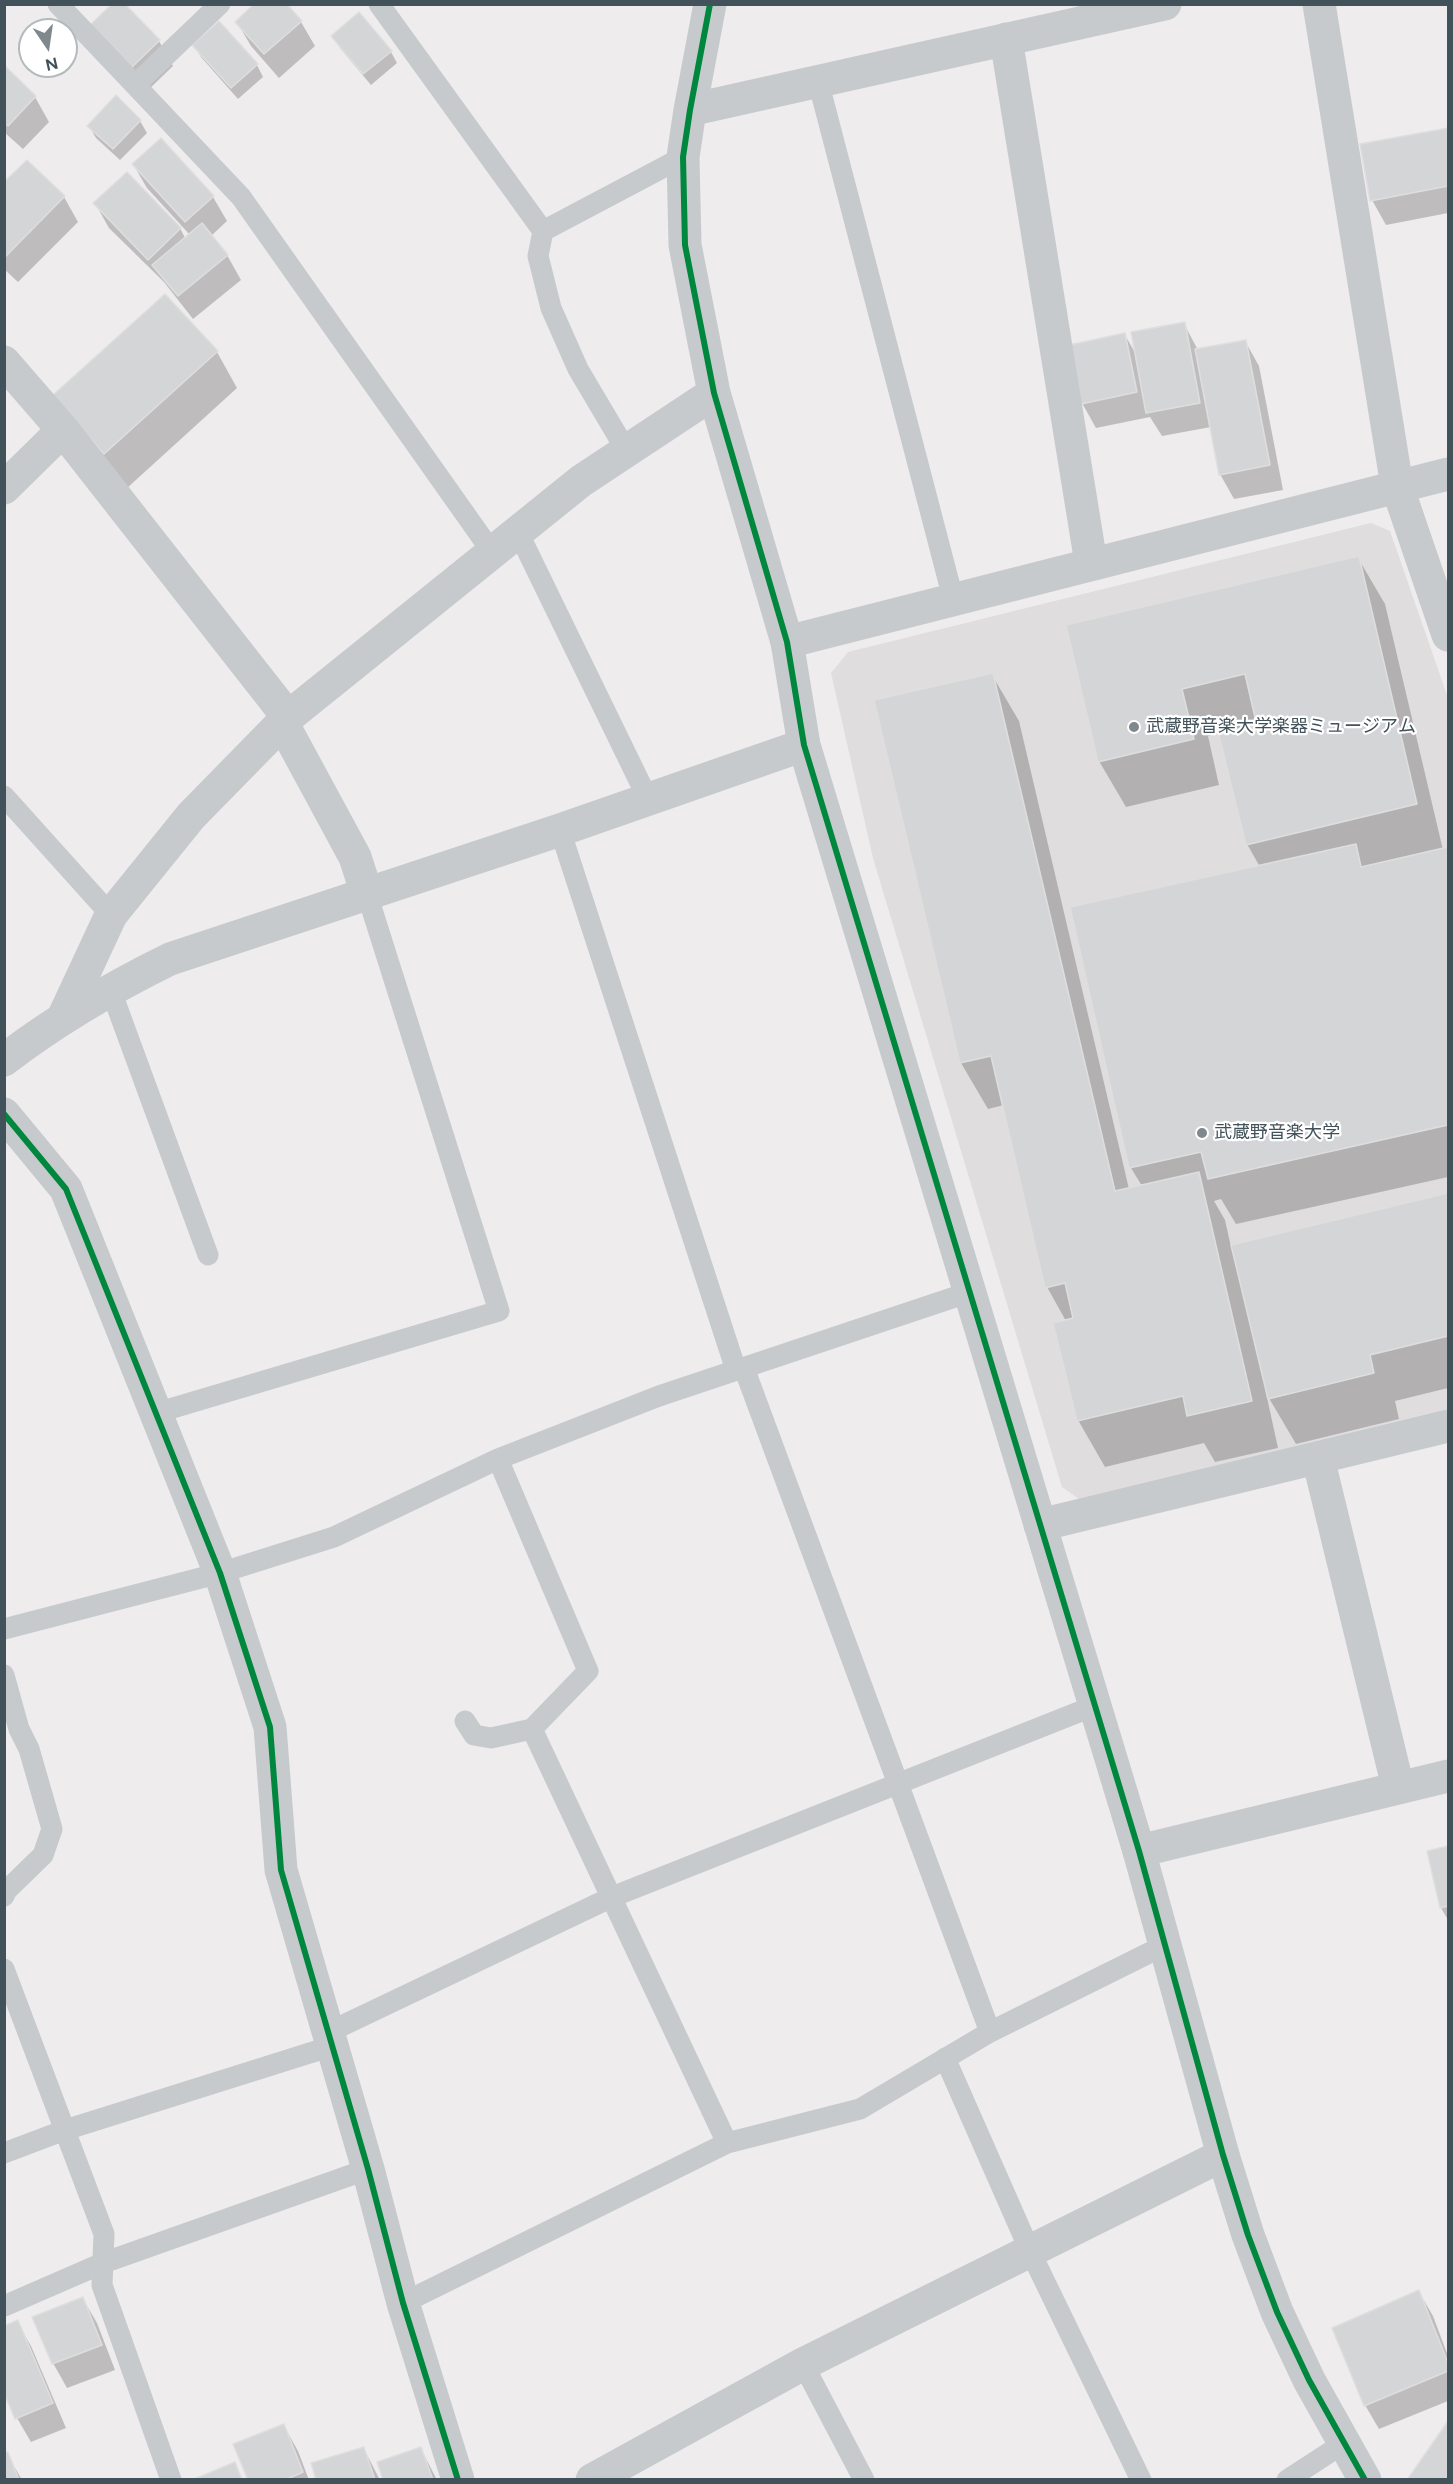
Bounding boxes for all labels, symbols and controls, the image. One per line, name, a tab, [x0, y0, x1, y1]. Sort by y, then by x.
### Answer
north arrow	[18, 18, 78, 78]
text: N	[44, 53, 60, 75]
place label: 武蔵野音楽大学楽器ミュージアム	[1146, 716, 1416, 738]
marker: 武蔵野音楽大学楽器ミュージアム	[1127, 720, 1141, 734]
place label: 武蔵野音楽大学	[1214, 1122, 1340, 1144]
marker: 武蔵野音楽大学	[1195, 1126, 1209, 1140]

